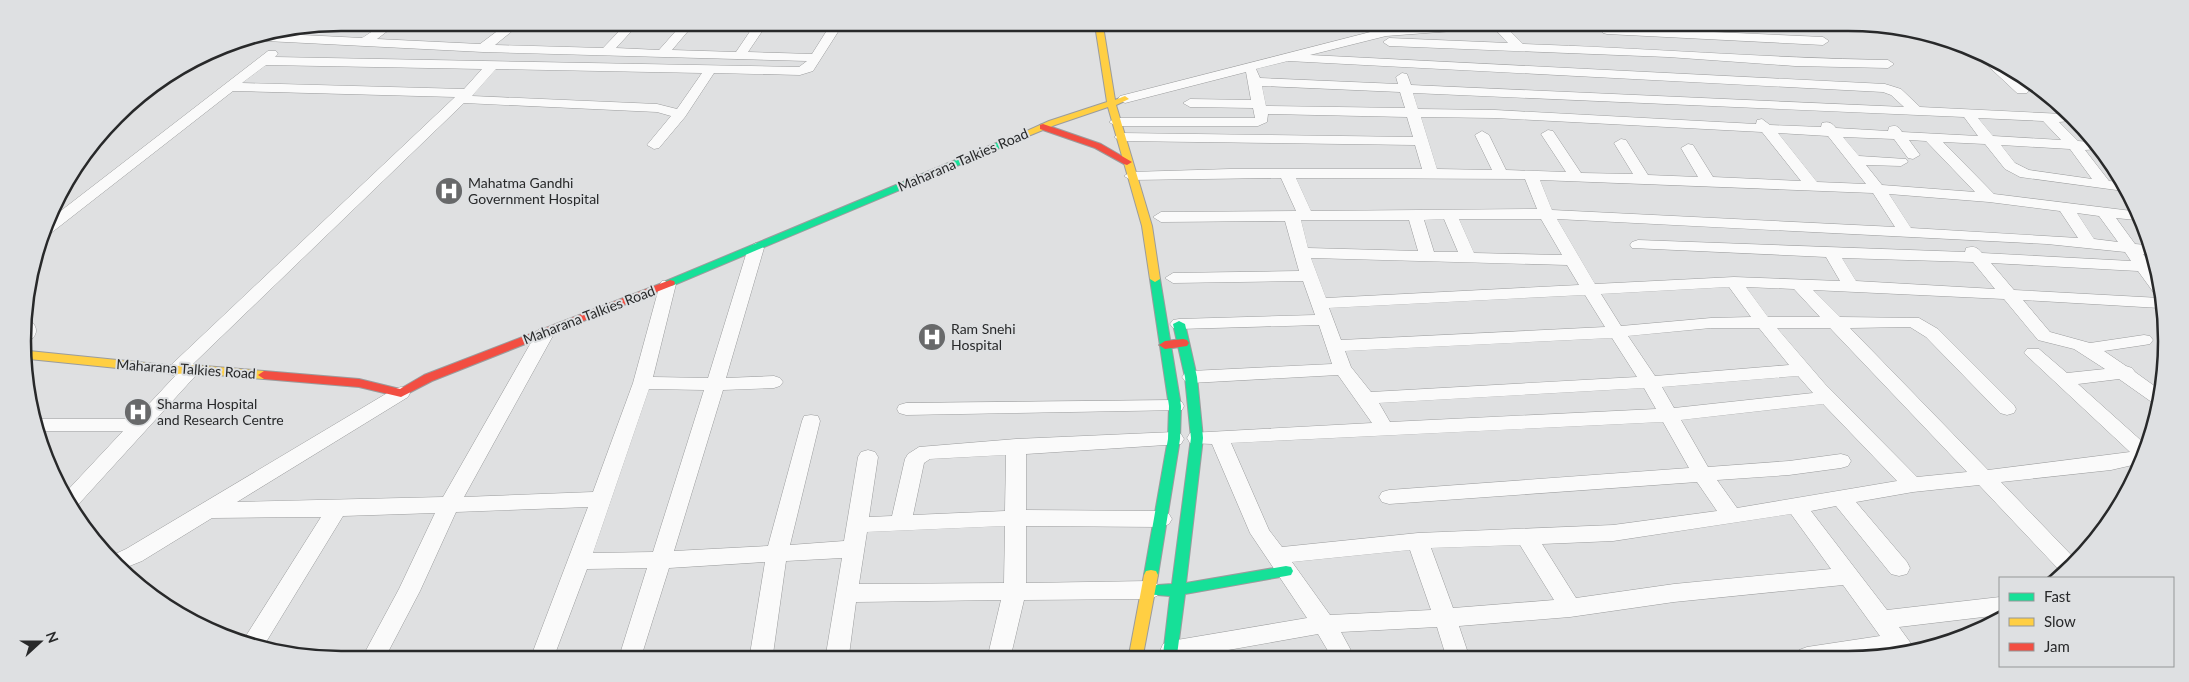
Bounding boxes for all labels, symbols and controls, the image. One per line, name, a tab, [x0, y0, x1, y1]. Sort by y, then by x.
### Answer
street label: Maharana Talkies Road	[895, 124, 1031, 195]
place label: Mahatma Gandhi Government Hospital	[468, 174, 599, 207]
hospital icon: Mahatma Gandhi Government Hospital	[434, 176, 464, 206]
street label: Maharana Talkies Road	[520, 282, 657, 348]
place label: Ram Snehi Hospital	[951, 320, 1016, 353]
hospital icon: Ram Snehi Hospital	[917, 322, 947, 352]
street label: Maharana Talkies Road	[116, 355, 256, 382]
place label: Sharma Hospital and Research Centre	[157, 395, 284, 428]
hospital icon: Sharma Hospital and Research Centre	[123, 397, 153, 427]
legend	[1999, 577, 2174, 667]
text: Fast	[2044, 587, 2071, 605]
text: Slow	[2044, 612, 2076, 630]
north arrow	[15, 617, 65, 667]
text: N	[43, 629, 62, 645]
text: Jam	[2044, 637, 2070, 655]

